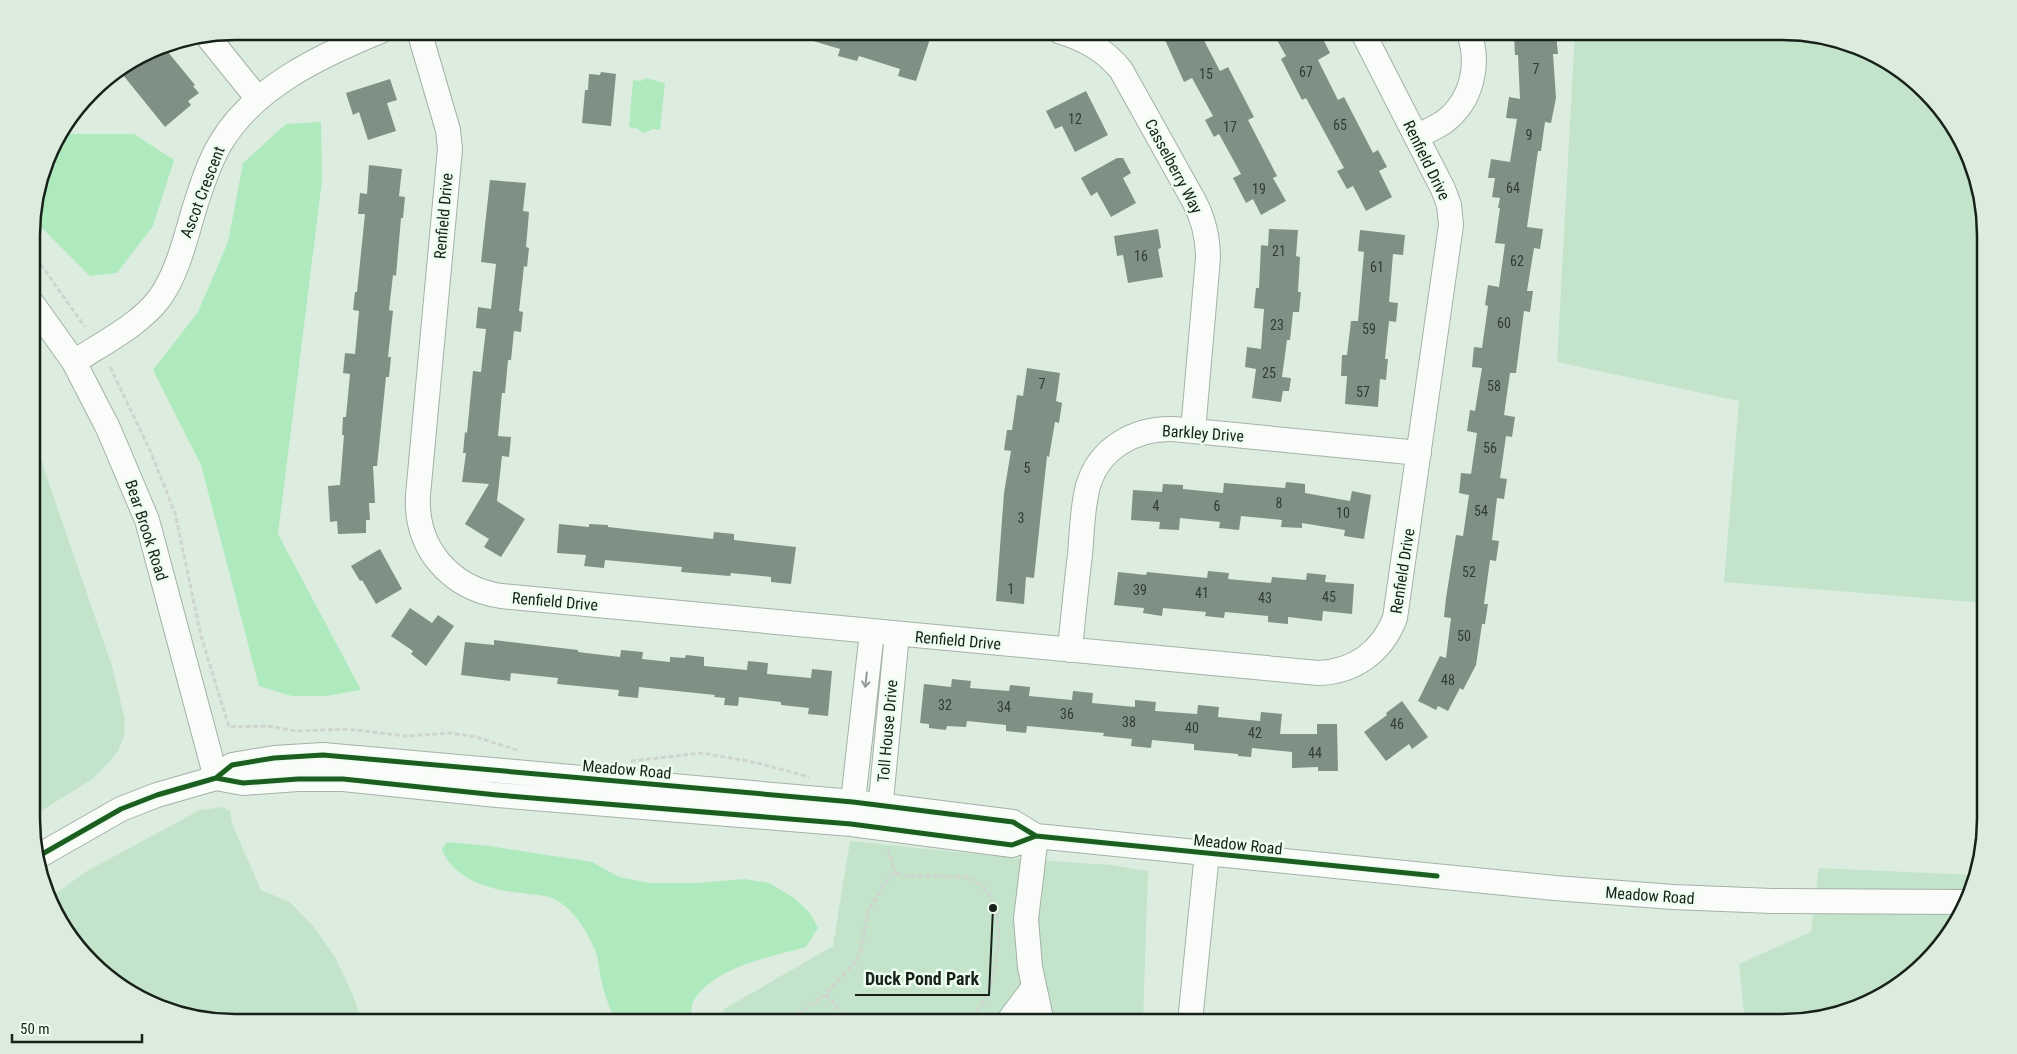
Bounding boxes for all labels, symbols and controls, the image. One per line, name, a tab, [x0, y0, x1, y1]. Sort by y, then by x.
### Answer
house number: 7	[1533, 61, 1540, 77]
house number: 67	[1299, 64, 1313, 80]
house number: 15	[1199, 66, 1213, 82]
house number: 12	[1068, 111, 1082, 127]
street label: Casselberry Way	[1141, 116, 1207, 217]
house number: 65	[1333, 117, 1347, 133]
street label: Renfield Drive	[1399, 117, 1454, 203]
house number: 17	[1223, 119, 1237, 135]
house number: 9	[1526, 127, 1532, 143]
street label: Ascot Crescent	[176, 144, 229, 241]
street label: Renfield Drive	[430, 172, 457, 260]
house number: 64	[1506, 180, 1520, 196]
house number: 19	[1252, 181, 1266, 197]
house number: 21	[1272, 243, 1286, 259]
house number: 16	[1134, 248, 1148, 264]
house number: 62	[1510, 253, 1524, 269]
house number: 61	[1370, 259, 1384, 275]
house number: 60	[1497, 315, 1511, 331]
house number: 23	[1270, 317, 1284, 333]
house number: 59	[1362, 321, 1376, 337]
house number: 25	[1262, 365, 1276, 381]
house number: 7	[1039, 376, 1046, 392]
house number: 58	[1487, 378, 1501, 394]
house number: 57	[1356, 384, 1370, 400]
street label: Barkley Drive	[1161, 421, 1244, 446]
house number: 56	[1483, 440, 1497, 456]
house number: 5	[1024, 460, 1031, 476]
street label: Bear Brook Road	[121, 477, 172, 583]
house number: 8	[1276, 495, 1283, 511]
house number: 4	[1153, 498, 1160, 514]
house number: 6	[1214, 498, 1221, 514]
house number: 54	[1474, 503, 1488, 519]
house number: 10	[1336, 505, 1350, 521]
house number: 3	[1018, 510, 1024, 526]
street label: Renfield Drive	[1386, 527, 1419, 615]
house number: 52	[1462, 564, 1476, 580]
house number: 1	[1008, 581, 1014, 597]
house number: 39	[1133, 582, 1147, 598]
house number: 41	[1195, 585, 1209, 601]
street label: Renfield Drive	[511, 588, 599, 615]
house number: 45	[1322, 589, 1336, 605]
house number: 43	[1258, 590, 1272, 606]
street label: Renfield Drive	[914, 627, 1002, 654]
house number: 50	[1457, 628, 1471, 644]
one-way arrow	[861, 672, 871, 688]
house number: 48	[1441, 672, 1455, 688]
street label: Toll House Drive	[874, 679, 901, 783]
house number: 32	[938, 697, 952, 713]
house number: 34	[997, 699, 1011, 715]
house number: 36	[1060, 706, 1074, 722]
house number: 38	[1122, 714, 1136, 730]
house number: 46	[1390, 716, 1404, 732]
house number: 40	[1185, 720, 1199, 736]
house number: 42	[1248, 725, 1262, 741]
house number: 44	[1308, 745, 1322, 761]
street label: Meadow Road	[582, 756, 672, 783]
street label: Meadow Road	[1192, 830, 1283, 859]
street label: Meadow Road	[1605, 883, 1695, 908]
callout: Duck Pond Park	[855, 962, 989, 995]
text: Duck Pond Park	[865, 968, 980, 989]
scale bar	[12, 1012, 142, 1044]
text: 50 m	[20, 1020, 50, 1038]

